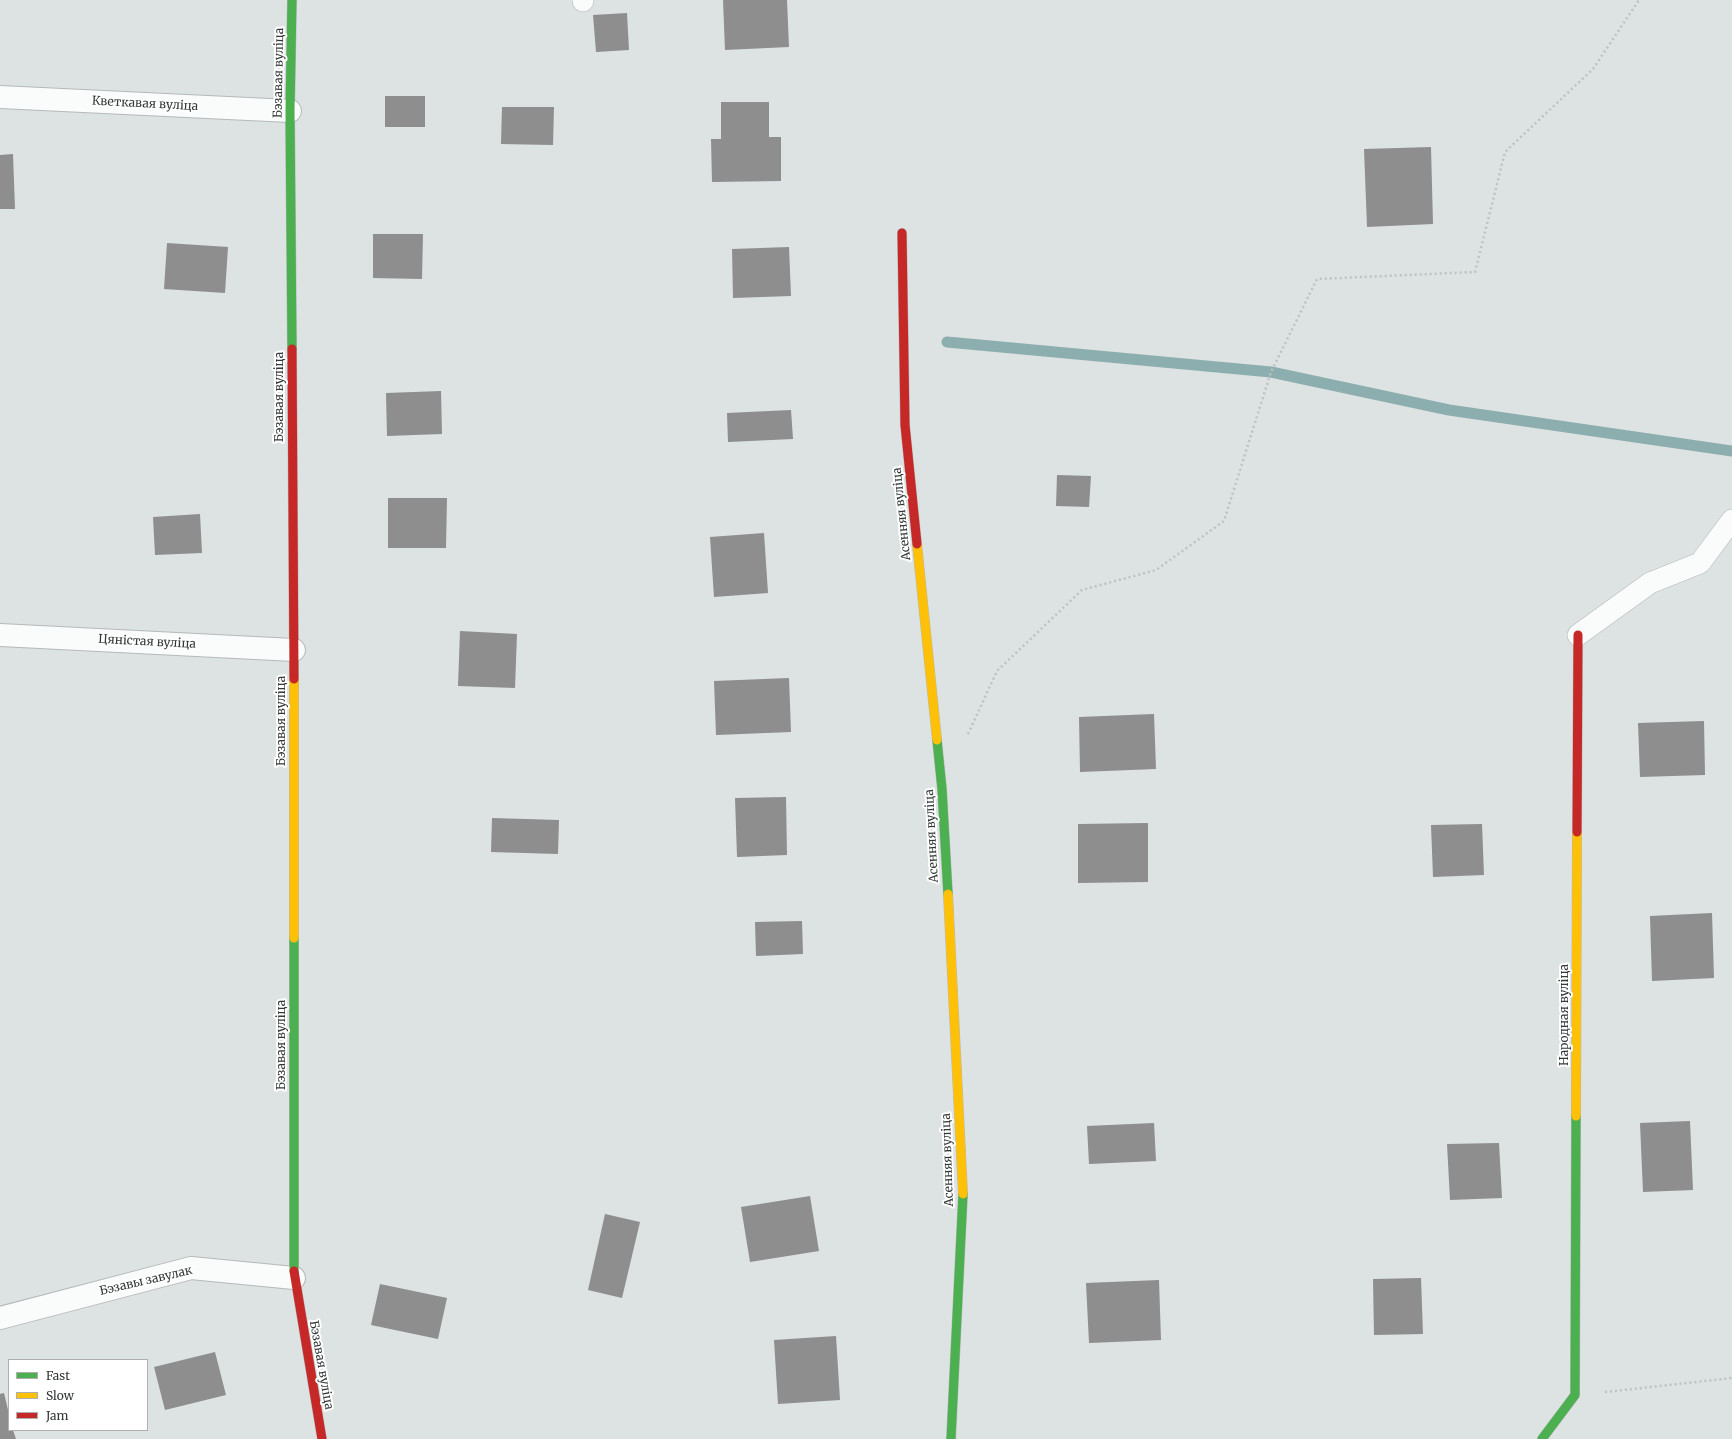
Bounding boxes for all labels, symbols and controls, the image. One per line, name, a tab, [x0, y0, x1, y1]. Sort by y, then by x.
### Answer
street label: Бэзавая вуліца	[271, 28, 287, 118]
street label: Кветкавая вуліца	[91, 94, 199, 114]
street label: Бэзавая вуліца	[273, 352, 287, 442]
street label: Асенняя вуліца	[890, 467, 914, 561]
street label: Цяністая вуліца	[98, 632, 196, 652]
street label: Бэзавая вуліца	[275, 676, 289, 766]
street label: Асенняя вуліца	[922, 789, 942, 883]
street label: Народная вуліца	[1558, 964, 1572, 1066]
street label: Бэзавая вуліца	[275, 1000, 289, 1090]
street label: Асенняя вуліца	[939, 1113, 957, 1207]
street label: Бэзавы завулак	[98, 1263, 194, 1299]
street label: Бэзавая вуліца	[306, 1319, 336, 1411]
legend	[8, 1359, 148, 1431]
text: Fast	[46, 1368, 70, 1383]
text: Slow	[46, 1388, 74, 1403]
text: Jam	[46, 1408, 68, 1423]

